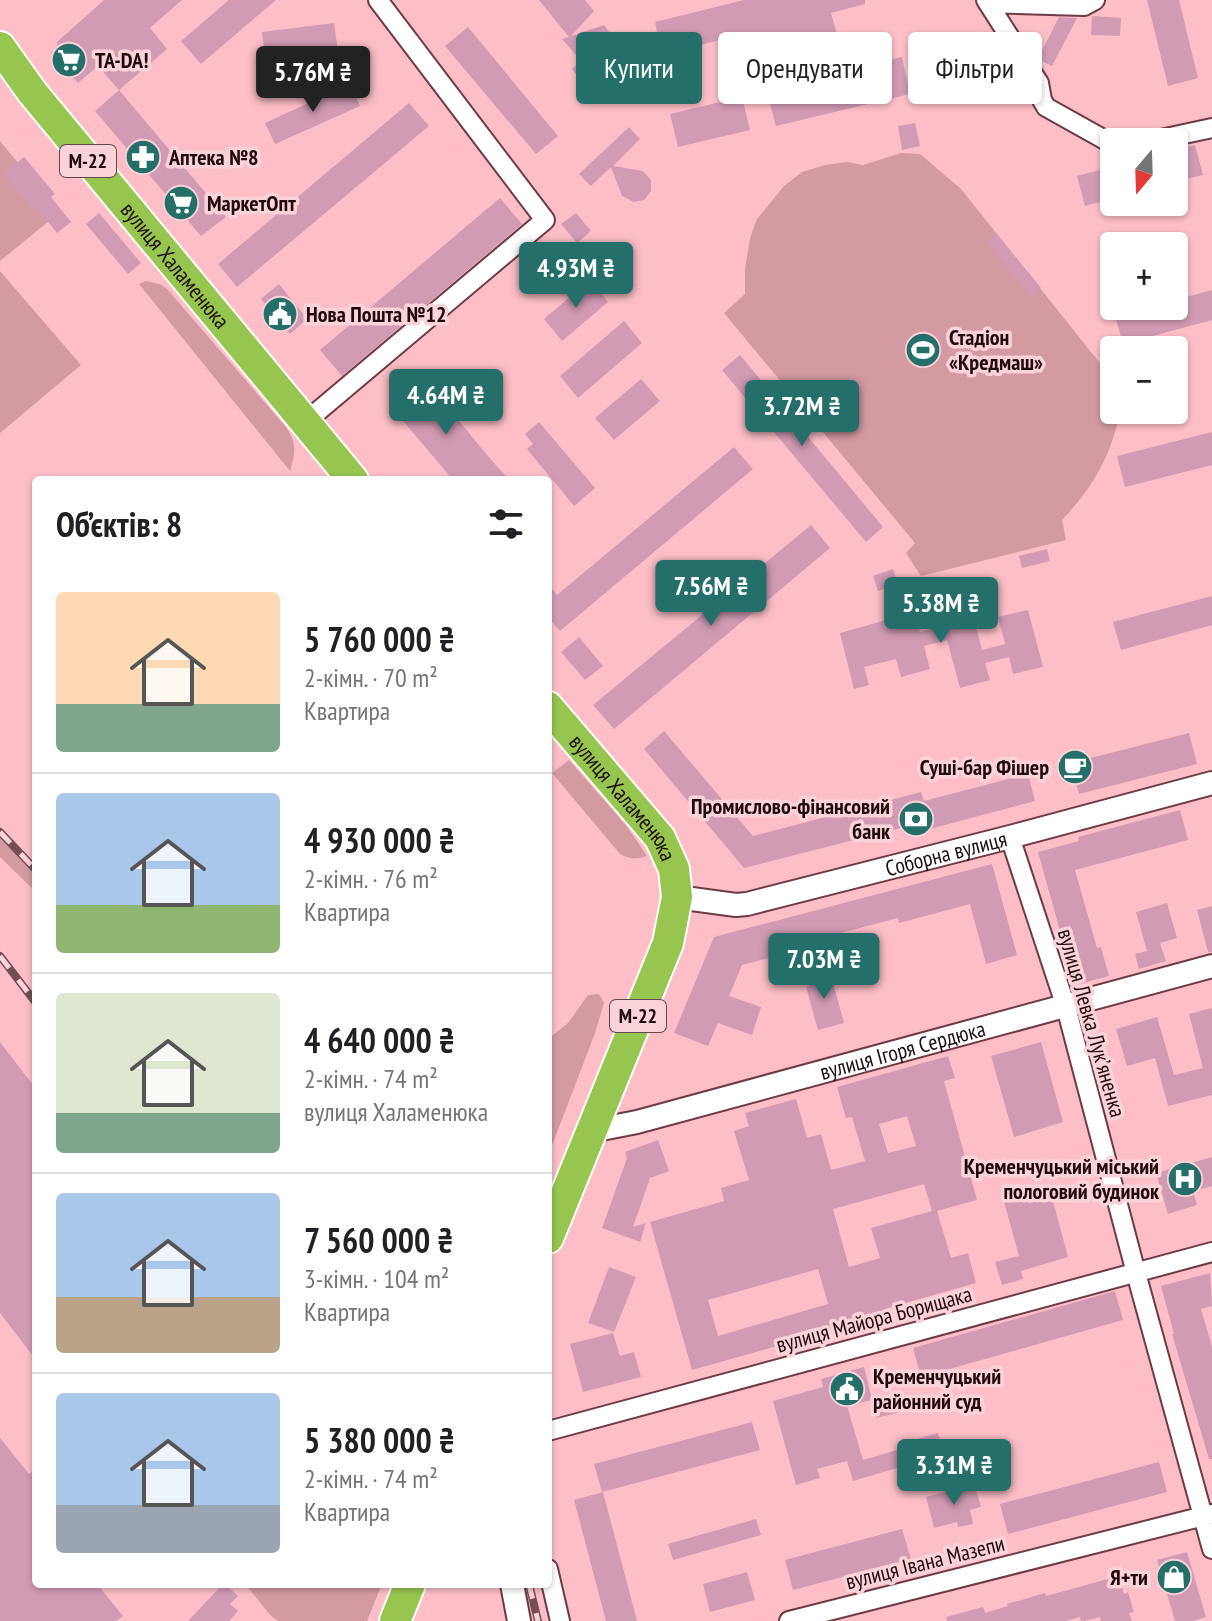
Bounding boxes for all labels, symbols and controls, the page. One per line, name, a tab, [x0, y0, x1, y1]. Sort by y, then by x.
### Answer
chip: Купити	[576, 32, 702, 104]
chip: Орендувати	[718, 32, 892, 104]
chip: Фільтри	[908, 32, 1042, 104]
supermarket icon: TA-DA!	[50, 41, 88, 79]
place label: TA-DA!	[95, 46, 149, 74]
pin: 5.76M ₴	[239, 46, 387, 114]
text: 5.76M ₴	[274, 55, 352, 88]
north arrow	[1100, 128, 1188, 216]
map controls	[1100, 128, 1188, 424]
pharmacy icon: Аптека №8	[124, 138, 162, 176]
place label: Аптека №8	[168, 143, 259, 171]
road number: М-22	[60, 145, 116, 177]
supermarket icon: МаркетОпт	[162, 184, 200, 222]
place label: МаркетОпт	[207, 189, 296, 217]
street label: вулиця Халаменюка	[115, 196, 236, 334]
button: +	[1100, 232, 1188, 320]
pin: 4.93M ₴	[502, 242, 650, 310]
text: 4.93M ₴	[537, 251, 615, 284]
public building icon: Нова Пошта №12	[261, 295, 299, 333]
place label: Нова Пошта №12	[306, 300, 447, 328]
place label: Стадіон «Кредмаш»	[949, 323, 1043, 376]
sports icon: Стадіон «Кредмаш»	[904, 331, 942, 369]
button: −	[1100, 336, 1188, 424]
pin: 4.64M ₴	[372, 369, 520, 437]
text: 4.64M ₴	[407, 378, 485, 411]
pin: 3.72M ₴	[728, 380, 876, 448]
text: 3.72M ₴	[763, 389, 841, 422]
text: Об’єктів: 8	[56, 502, 182, 546]
icon: filters	[484, 502, 528, 546]
pin: 7.56M ₴	[637, 560, 785, 628]
text: 7.56M ₴	[673, 569, 749, 602]
pin: 5.38M ₴	[867, 577, 1015, 645]
text: 5.38M ₴	[902, 586, 980, 619]
text: 5 760 000 ₴	[304, 617, 455, 661]
icon: home	[120, 624, 216, 720]
text: 2-кімн. · 70 m²	[304, 661, 438, 694]
text: Квартира	[304, 694, 390, 727]
street label: вулиця Халаменюка	[563, 728, 682, 865]
cafe icon: Суші-бар Фішер	[1056, 748, 1094, 786]
place label: Суші-бар Фішер	[920, 753, 1049, 781]
place label: Промислово-фінансовий банк	[691, 792, 891, 845]
bank icon: Промислово-фінансовий банк	[897, 800, 935, 838]
text: 4 930 000 ₴	[304, 818, 455, 862]
street label: Соборна вулиця	[882, 824, 1010, 882]
icon: home	[120, 825, 216, 921]
text: 2-кімн. · 76 m²	[304, 862, 438, 895]
text: Квартира	[304, 895, 390, 928]
street label: вулиця Левка Лукʼяненка	[1052, 926, 1132, 1120]
pin: 7.03M ₴	[750, 933, 898, 1001]
text: 7.03M ₴	[786, 942, 862, 975]
road number: М-22	[610, 1000, 666, 1032]
street label: вулиця Ігоря Сердюка	[817, 1014, 988, 1086]
text: 4 640 000 ₴	[304, 1018, 455, 1062]
icon: home	[120, 1025, 216, 1121]
text: 2-кімн. · 74 m²	[304, 1062, 438, 1095]
text: вулиця Халаменюка	[304, 1095, 488, 1128]
place label: Кременчуцький міський пологовий будинок	[964, 1152, 1160, 1205]
hospital icon: Кременчуцький міський пологовий будинок	[1166, 1160, 1204, 1198]
text: 7 560 000 ₴	[304, 1218, 453, 1262]
icon: home	[120, 1225, 216, 1321]
text: 3-кімн. · 104 m²	[304, 1262, 449, 1295]
street label: вулиця Майора Борищака	[773, 1279, 975, 1359]
text: Квартира	[304, 1295, 390, 1328]
place label: Кременчуцький районний суд	[873, 1362, 1001, 1415]
public building icon: Кременчуцький районний суд	[828, 1370, 866, 1408]
text: 5 380 000 ₴	[304, 1418, 455, 1462]
icon: home	[120, 1425, 216, 1521]
pin: 3.31M ₴	[880, 1439, 1028, 1507]
text: 3.31M ₴	[915, 1448, 993, 1481]
text: 2-кімн. · 74 m²	[304, 1462, 438, 1495]
text: Квартира	[304, 1495, 390, 1528]
street label: вулиця Івана Мазепи	[843, 1529, 1007, 1595]
shop icon: Я+ти	[1155, 1558, 1193, 1596]
place label: Я+ти	[1110, 1563, 1148, 1591]

